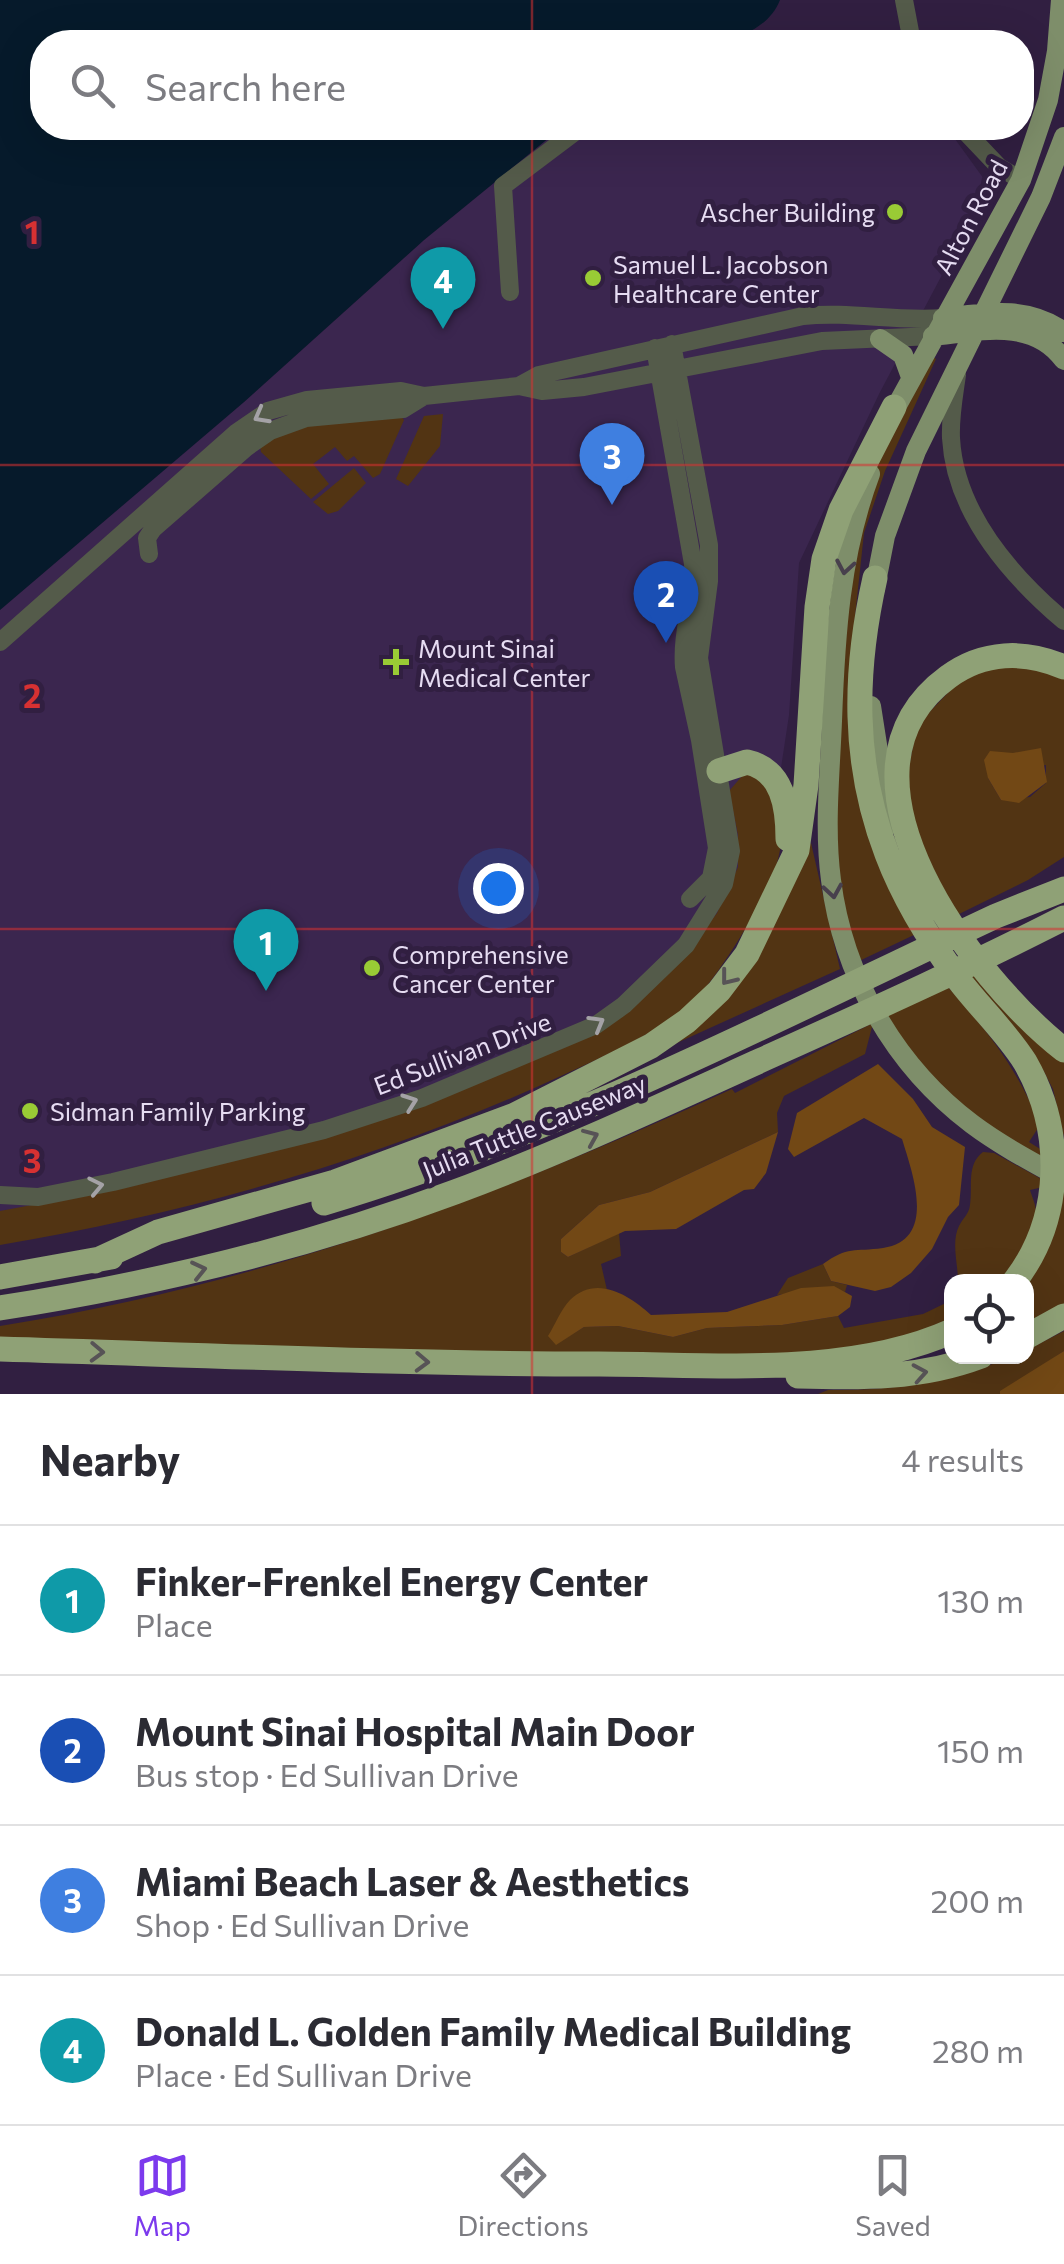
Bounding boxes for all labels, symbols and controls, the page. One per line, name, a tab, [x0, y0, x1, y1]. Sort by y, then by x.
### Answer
search box	[30, 30, 1034, 140]
icon: search	[65, 58, 120, 113]
text: Search here	[145, 62, 346, 109]
street label: Alton Road	[927, 154, 1013, 280]
place label: Ascher Building	[700, 197, 875, 227]
marker: Ascher Building	[884, 201, 906, 223]
text: 1	[25, 211, 39, 251]
pin: 4	[410, 246, 476, 329]
place label: Samuel L. Jacobson Healthcare Center	[613, 249, 829, 308]
marker: Samuel L. Jacobson Healthcare Center	[582, 267, 604, 289]
one-way arrow	[254, 404, 272, 424]
pin: 3	[580, 422, 644, 505]
one-way arrow	[835, 558, 856, 575]
pin: 2	[634, 560, 698, 643]
place label: Mount Sinai Medical Center	[418, 633, 590, 692]
marker: Mount Sinai Medical Center	[383, 649, 409, 675]
text: 2	[23, 675, 41, 715]
your location	[473, 863, 524, 914]
one-way arrow	[822, 883, 843, 899]
pin: 1	[234, 908, 298, 991]
place label: Comprehensive Cancer Center	[392, 939, 569, 998]
marker: Comprehensive Cancer Center	[361, 957, 383, 979]
one-way arrow	[722, 967, 740, 985]
street label: Ed Sullivan Drive	[369, 1005, 555, 1101]
one-way arrow	[586, 1016, 604, 1036]
street label: Julia Tuttle Causeway	[418, 1067, 650, 1185]
one-way arrow	[400, 1093, 417, 1114]
place label: Sidman Family Parking	[50, 1096, 306, 1126]
marker: Sidman Family Parking	[19, 1100, 41, 1122]
one-way arrow	[581, 1129, 599, 1149]
text: 3	[23, 1140, 41, 1180]
one-way arrow	[87, 1177, 104, 1198]
one-way arrow	[190, 1261, 207, 1282]
map controls	[944, 1274, 1034, 1364]
button: locate	[944, 1274, 1034, 1364]
one-way arrow	[90, 1342, 106, 1363]
one-way arrow	[415, 1351, 431, 1372]
one-way arrow	[912, 1363, 928, 1384]
text: Nearby	[40, 1433, 180, 1485]
text: 4 results	[901, 1439, 1024, 1479]
text: Finker-Frenkel Energy Center	[135, 1557, 648, 1604]
text: 1	[65, 1580, 80, 1620]
text: 130 m	[937, 1580, 1024, 1620]
text: Place	[135, 1604, 213, 1644]
text: Mount Sinai Hospital Main Door	[135, 1707, 695, 1754]
text: 2	[63, 1730, 82, 1770]
text: 150 m	[937, 1730, 1024, 1770]
text: Bus stop · Ed Sullivan Drive	[135, 1754, 519, 1794]
text: Miami Beach Laser & Aesthetics	[135, 1857, 690, 1904]
text: 3	[63, 1880, 82, 1920]
text: 200 m	[931, 1880, 1024, 1920]
text: Shop · Ed Sullivan Drive	[135, 1904, 469, 1944]
text: Donald L. Golden Family Medical Building	[135, 2007, 851, 2054]
text: 4	[63, 2030, 82, 2070]
text: 280 m	[932, 2030, 1024, 2070]
text: Place · Ed Sullivan Drive	[135, 2054, 472, 2094]
tab: Map	[133, 2148, 191, 2242]
tab: Directions	[457, 2148, 589, 2242]
tab: Saved	[855, 2148, 931, 2242]

